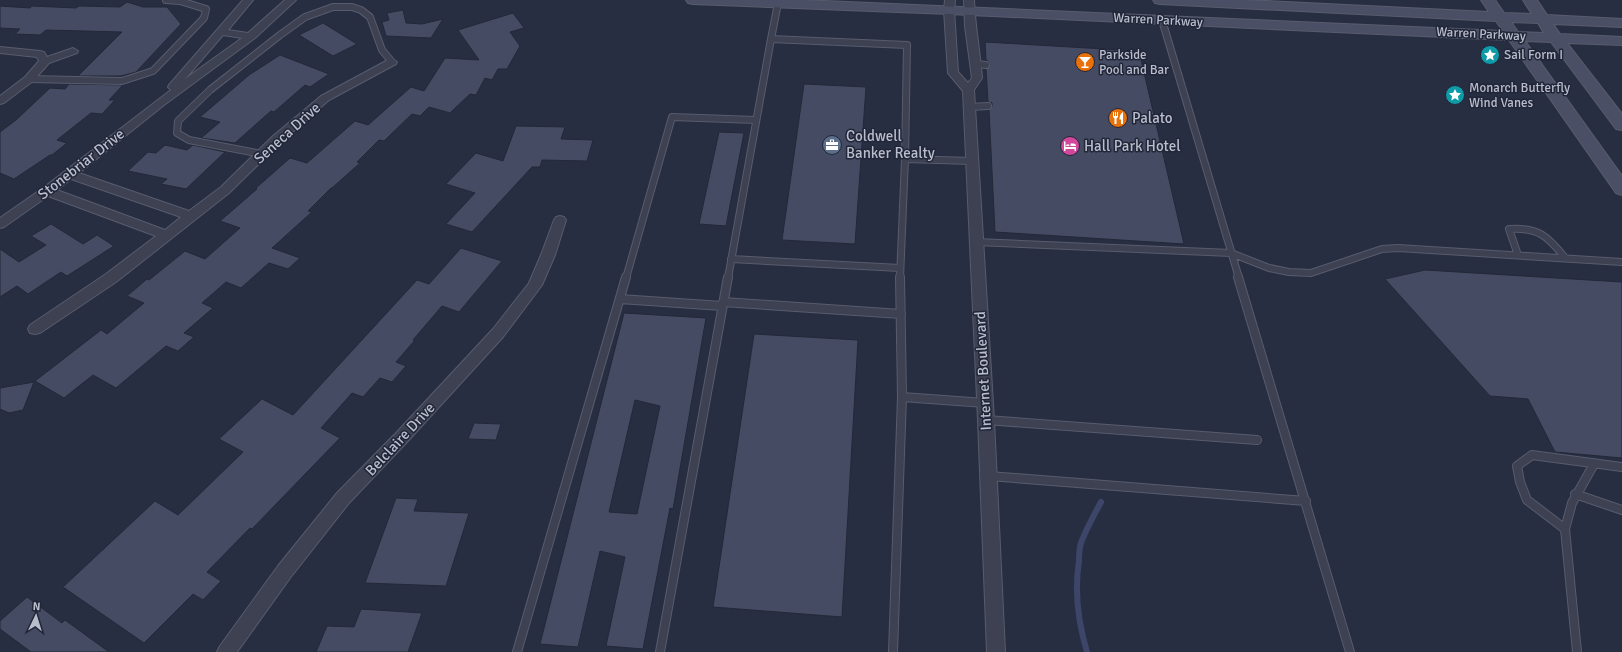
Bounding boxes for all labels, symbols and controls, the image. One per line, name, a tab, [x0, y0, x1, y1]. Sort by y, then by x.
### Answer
street label: Warren Parkway	[1113, 10, 1203, 30]
street label: Warren Parkway	[1436, 24, 1526, 44]
place icon: Sail Form I	[1479, 44, 1501, 66]
place label: Parkside Pool and Bar	[1099, 47, 1169, 78]
place label: Sail Form I	[1504, 47, 1563, 63]
bar icon: Parkside Pool and Bar	[1074, 51, 1096, 73]
place label: Monarch Butterfly Wind Vanes	[1469, 80, 1570, 111]
place icon: Monarch Butterfly Wind Vanes	[1444, 84, 1466, 106]
street label: Seneca Drive	[250, 99, 324, 167]
restaurant icon: Palato	[1107, 107, 1129, 129]
place label: Palato	[1132, 109, 1173, 127]
street label: Stonebriar Drive	[34, 125, 128, 203]
place label: Coldwell Banker Realty	[846, 127, 935, 162]
office icon: Coldwell Banker Realty	[821, 134, 843, 156]
hotel icon: Hall Park Hotel	[1059, 135, 1081, 157]
place label: Hall Park Hotel	[1084, 137, 1181, 155]
street label: Internet Boulevard	[971, 311, 995, 431]
street label: Belclaire Drive	[361, 399, 439, 479]
north arrow	[16, 596, 56, 636]
text: N	[32, 600, 41, 613]

